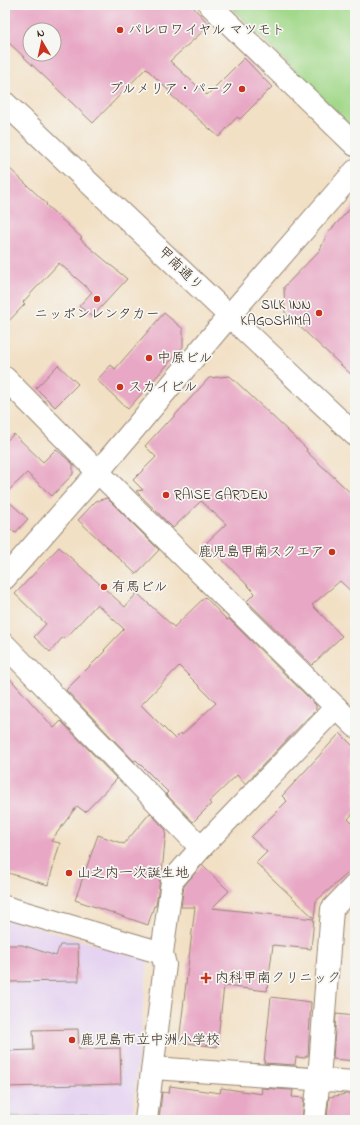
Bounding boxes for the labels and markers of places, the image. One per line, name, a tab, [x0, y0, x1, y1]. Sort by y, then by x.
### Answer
place label: パレロワイヤル マツモト	[128, 20, 285, 41]
marker: パレロワイヤル マツモト	[115, 25, 125, 35]
place label: プルメリア・パーク	[109, 79, 234, 100]
marker: プルメリア・パーク	[237, 84, 247, 94]
marker: ニッポンレンタカー	[92, 294, 102, 304]
place label: SILK INN KAGOSHIMA	[240, 295, 311, 332]
place label: ニッポンレンタカー	[34, 304, 160, 325]
marker: SILK INN KAGOSHIMA	[314, 308, 324, 318]
place label: 中原ビル	[157, 348, 213, 369]
marker: 中原ビル	[144, 353, 154, 363]
place label: スカイビル	[128, 377, 198, 398]
marker: スカイビル	[115, 382, 125, 392]
place label: RAISE GARDEN	[174, 485, 268, 506]
marker: RAISE GARDEN	[161, 490, 171, 500]
place label: 鹿児島甲南スクエア	[198, 542, 324, 563]
marker: 鹿児島甲南スクエア	[327, 547, 337, 557]
place label: 有馬ビル	[112, 577, 168, 598]
marker: 有馬ビル	[99, 582, 109, 592]
place label: 山之内一次誕生地	[77, 863, 189, 884]
marker: 山之内一次誕生地	[64, 868, 74, 878]
place label: 内科甲南クリニック	[215, 968, 341, 989]
marker: 内科甲南クリニック	[200, 972, 212, 984]
place label: 鹿児島市立中洲小学校	[80, 1030, 220, 1051]
marker: 鹿児島市立中洲小学校	[67, 1035, 77, 1045]

